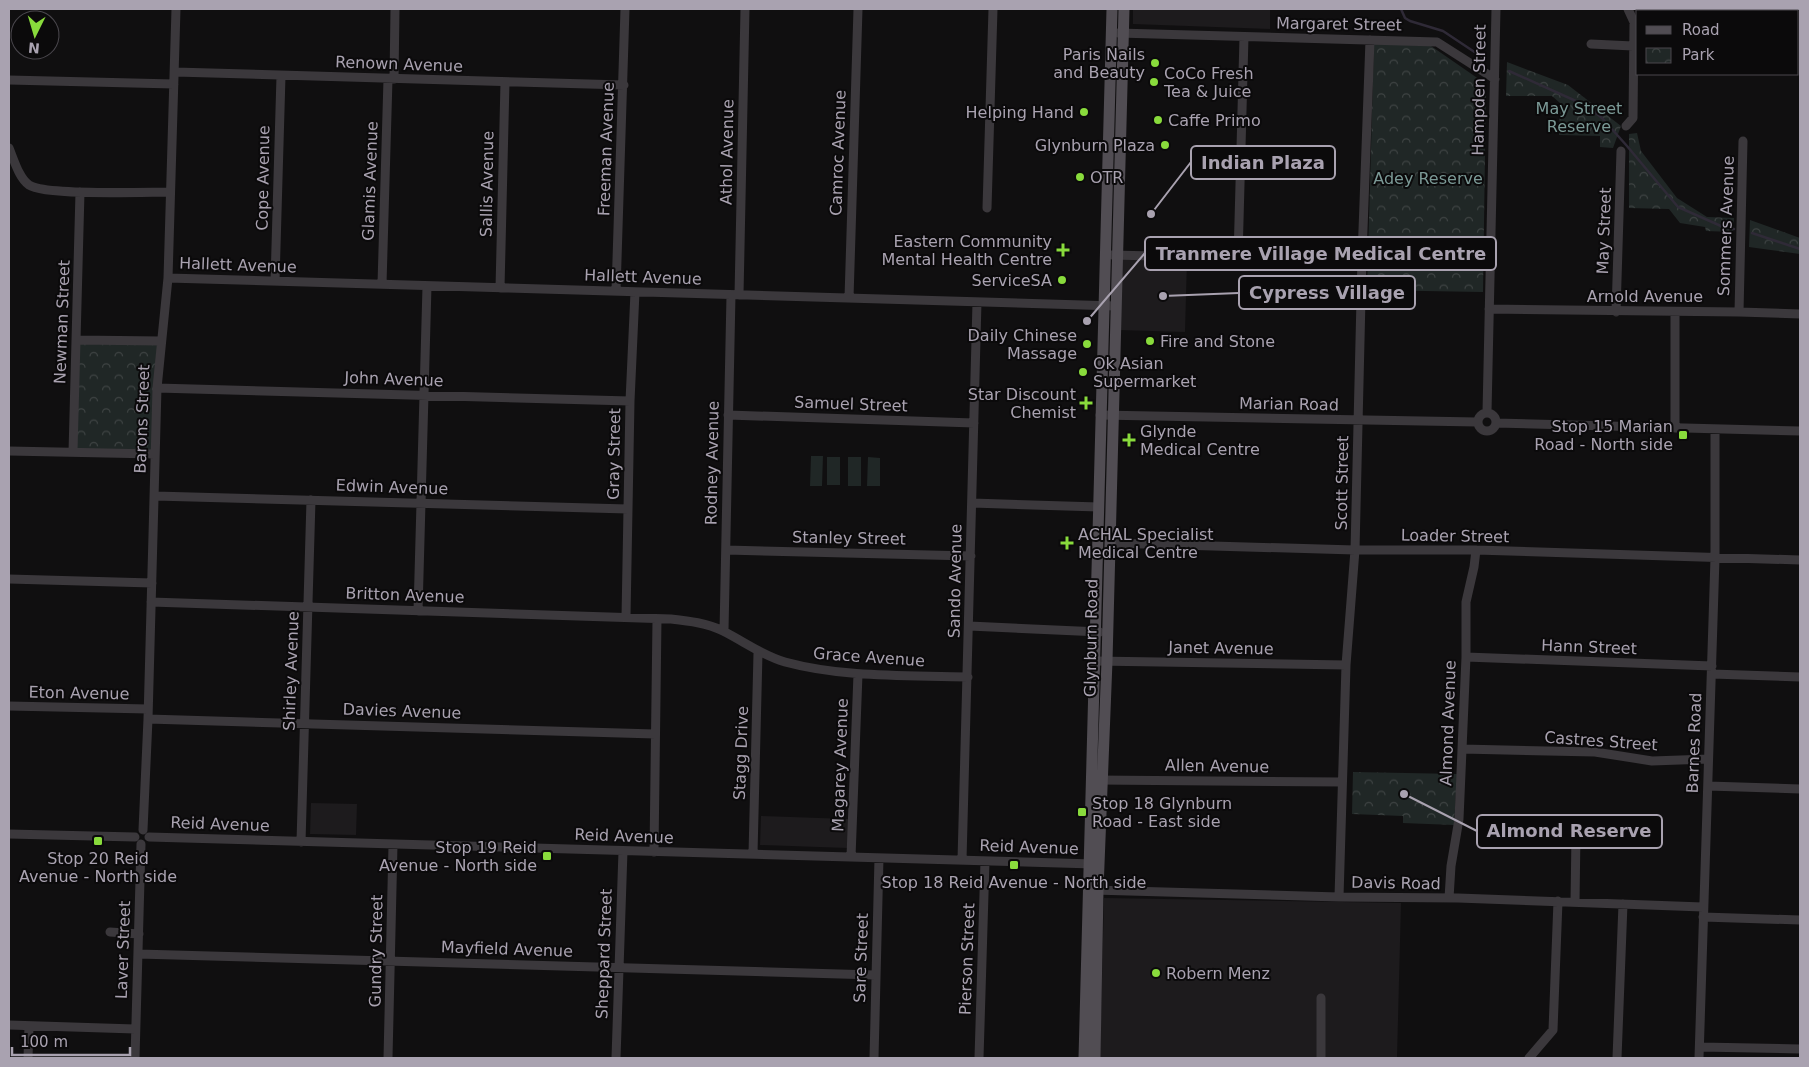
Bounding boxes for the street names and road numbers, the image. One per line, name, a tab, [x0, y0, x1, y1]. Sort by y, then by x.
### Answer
street label: Margaret Street	[1276, 13, 1402, 35]
street label: Hampden Street	[1468, 24, 1490, 156]
street label: Renown Avenue	[335, 52, 463, 76]
street label: Freeman Avenue	[594, 82, 618, 216]
street label: Camroc Avenue	[826, 90, 850, 216]
street label: Athol Avenue	[717, 99, 737, 205]
street label: Glamis Avenue	[358, 121, 382, 241]
street label: Cope Avenue	[253, 125, 273, 231]
street label: Sallis Avenue	[477, 131, 497, 237]
street label: Sommers Avenue	[1714, 156, 1738, 296]
street label: May Street	[1593, 187, 1615, 275]
street label: Hallett Avenue	[179, 253, 297, 277]
street label: Newman Street	[50, 260, 74, 384]
street label: Hallett Avenue	[584, 265, 702, 289]
street label: Arnold Avenue	[1587, 287, 1703, 306]
street label: Barons Street	[131, 364, 153, 474]
street label: John Avenue	[343, 368, 444, 390]
street label: Samuel Street	[794, 393, 908, 415]
street label: Marian Road	[1239, 394, 1339, 414]
street label: Rodney Avenue	[701, 401, 723, 525]
street label: Gray Street	[604, 408, 624, 500]
street label: Scott Street	[1332, 435, 1352, 531]
street label: Edwin Avenue	[335, 476, 449, 498]
street label: Sando Avenue	[945, 524, 965, 638]
street label: Loader Street	[1401, 526, 1509, 546]
street label: Stanley Street	[792, 528, 906, 548]
street label: Glynburn Road	[1080, 579, 1102, 697]
street label: Britton Avenue	[345, 583, 465, 607]
street label: Shirley Avenue	[279, 611, 303, 731]
street label: Hann Street	[1541, 636, 1637, 658]
street label: Janet Avenue	[1167, 638, 1274, 658]
street label: Grace Avenue	[812, 644, 926, 670]
street label: Almond Avenue	[1436, 660, 1460, 786]
street label: Eton Avenue	[28, 683, 130, 703]
street label: Barnes Road	[1683, 692, 1705, 794]
street label: Magarey Avenue	[828, 698, 852, 832]
street label: Davies Avenue	[342, 699, 462, 723]
street label: Stagg Drive	[730, 706, 752, 800]
street label: Castres Street	[1544, 728, 1658, 754]
street label: Allen Avenue	[1165, 756, 1269, 776]
street label: Reid Avenue	[170, 813, 270, 835]
street label: Reid Avenue	[574, 825, 674, 847]
street label: Reid Avenue	[979, 836, 1079, 858]
street label: Davis Road	[1351, 873, 1441, 893]
street label: Sheppard Street	[592, 888, 616, 1020]
street label: Gundry Street	[366, 895, 386, 1007]
street label: Laver Street	[112, 901, 134, 999]
street label: Pierson Street	[956, 903, 978, 1015]
street label: Sare Street	[850, 913, 872, 1003]
street label: Mayfield Avenue	[441, 937, 573, 961]

